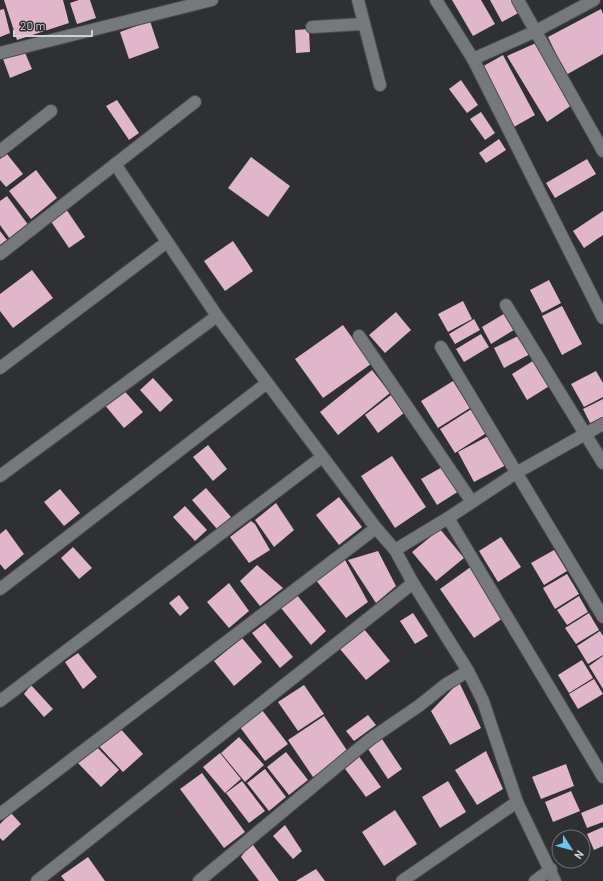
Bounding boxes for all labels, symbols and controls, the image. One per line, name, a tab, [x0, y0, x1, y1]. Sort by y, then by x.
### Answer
scale bar	[14, 12, 92, 38]
text: 20 m	[20, 18, 46, 32]
north arrow	[551, 829, 591, 869]
text: N	[572, 848, 587, 862]

